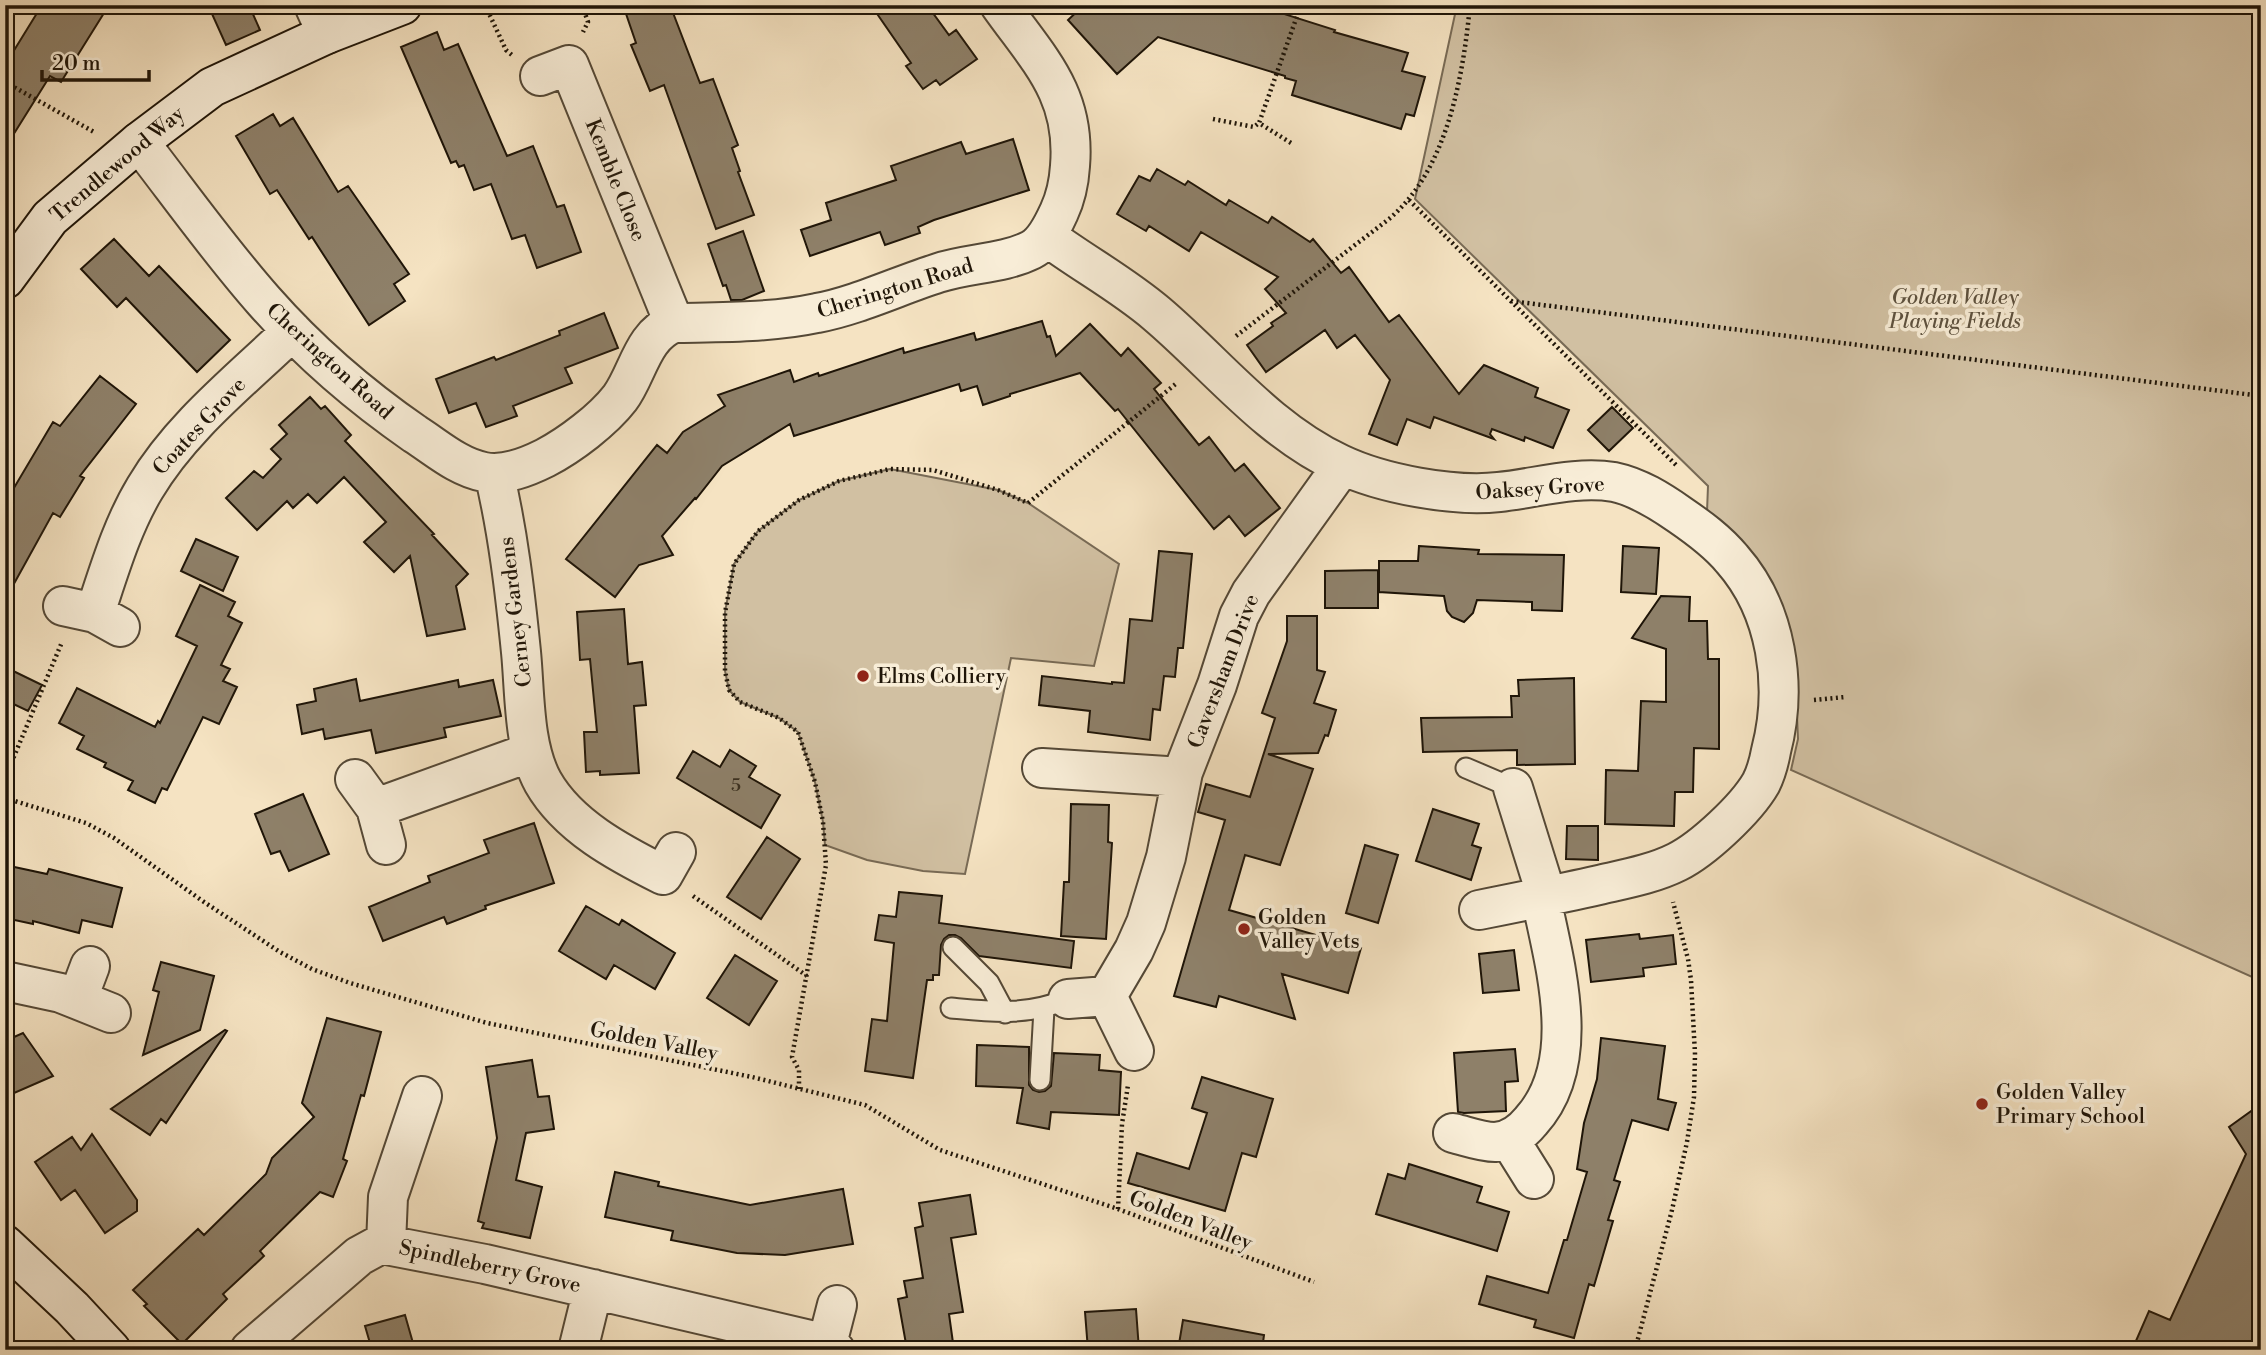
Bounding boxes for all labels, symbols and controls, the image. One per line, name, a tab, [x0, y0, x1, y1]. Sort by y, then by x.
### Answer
scale bar	[42, 38, 149, 82]
text: 20 m	[52, 51, 101, 77]
street label: Trendlewood Way	[45, 101, 191, 228]
street label: Kemble Close	[579, 115, 651, 245]
street label: Cherington Road	[814, 253, 977, 325]
park label: Golden Valley Playing Fields	[1888, 285, 2021, 335]
street label: Cherington Road	[260, 298, 398, 426]
street label: Coates Grove	[148, 372, 252, 481]
street label: Oaksey Grove	[1475, 472, 1606, 506]
street label: Cerney Gardens	[494, 535, 538, 689]
street label: Caversham Drive	[1183, 591, 1265, 752]
place label: Elms Colliery	[877, 664, 1007, 690]
marker: Elms Colliery	[855, 668, 871, 684]
house number: 5	[731, 774, 741, 797]
place label: Golden Valley Vets	[1257, 905, 1360, 955]
marker: Golden Valley Vets	[1236, 921, 1252, 937]
street label: Golden Valley	[588, 1017, 721, 1067]
place label: Golden Valley Primary School	[1996, 1080, 2145, 1130]
marker: Golden Valley Primary School	[1974, 1096, 1990, 1112]
street label: Golden Valley	[1125, 1186, 1257, 1257]
street label: Spindleberry Grove	[396, 1235, 583, 1299]

